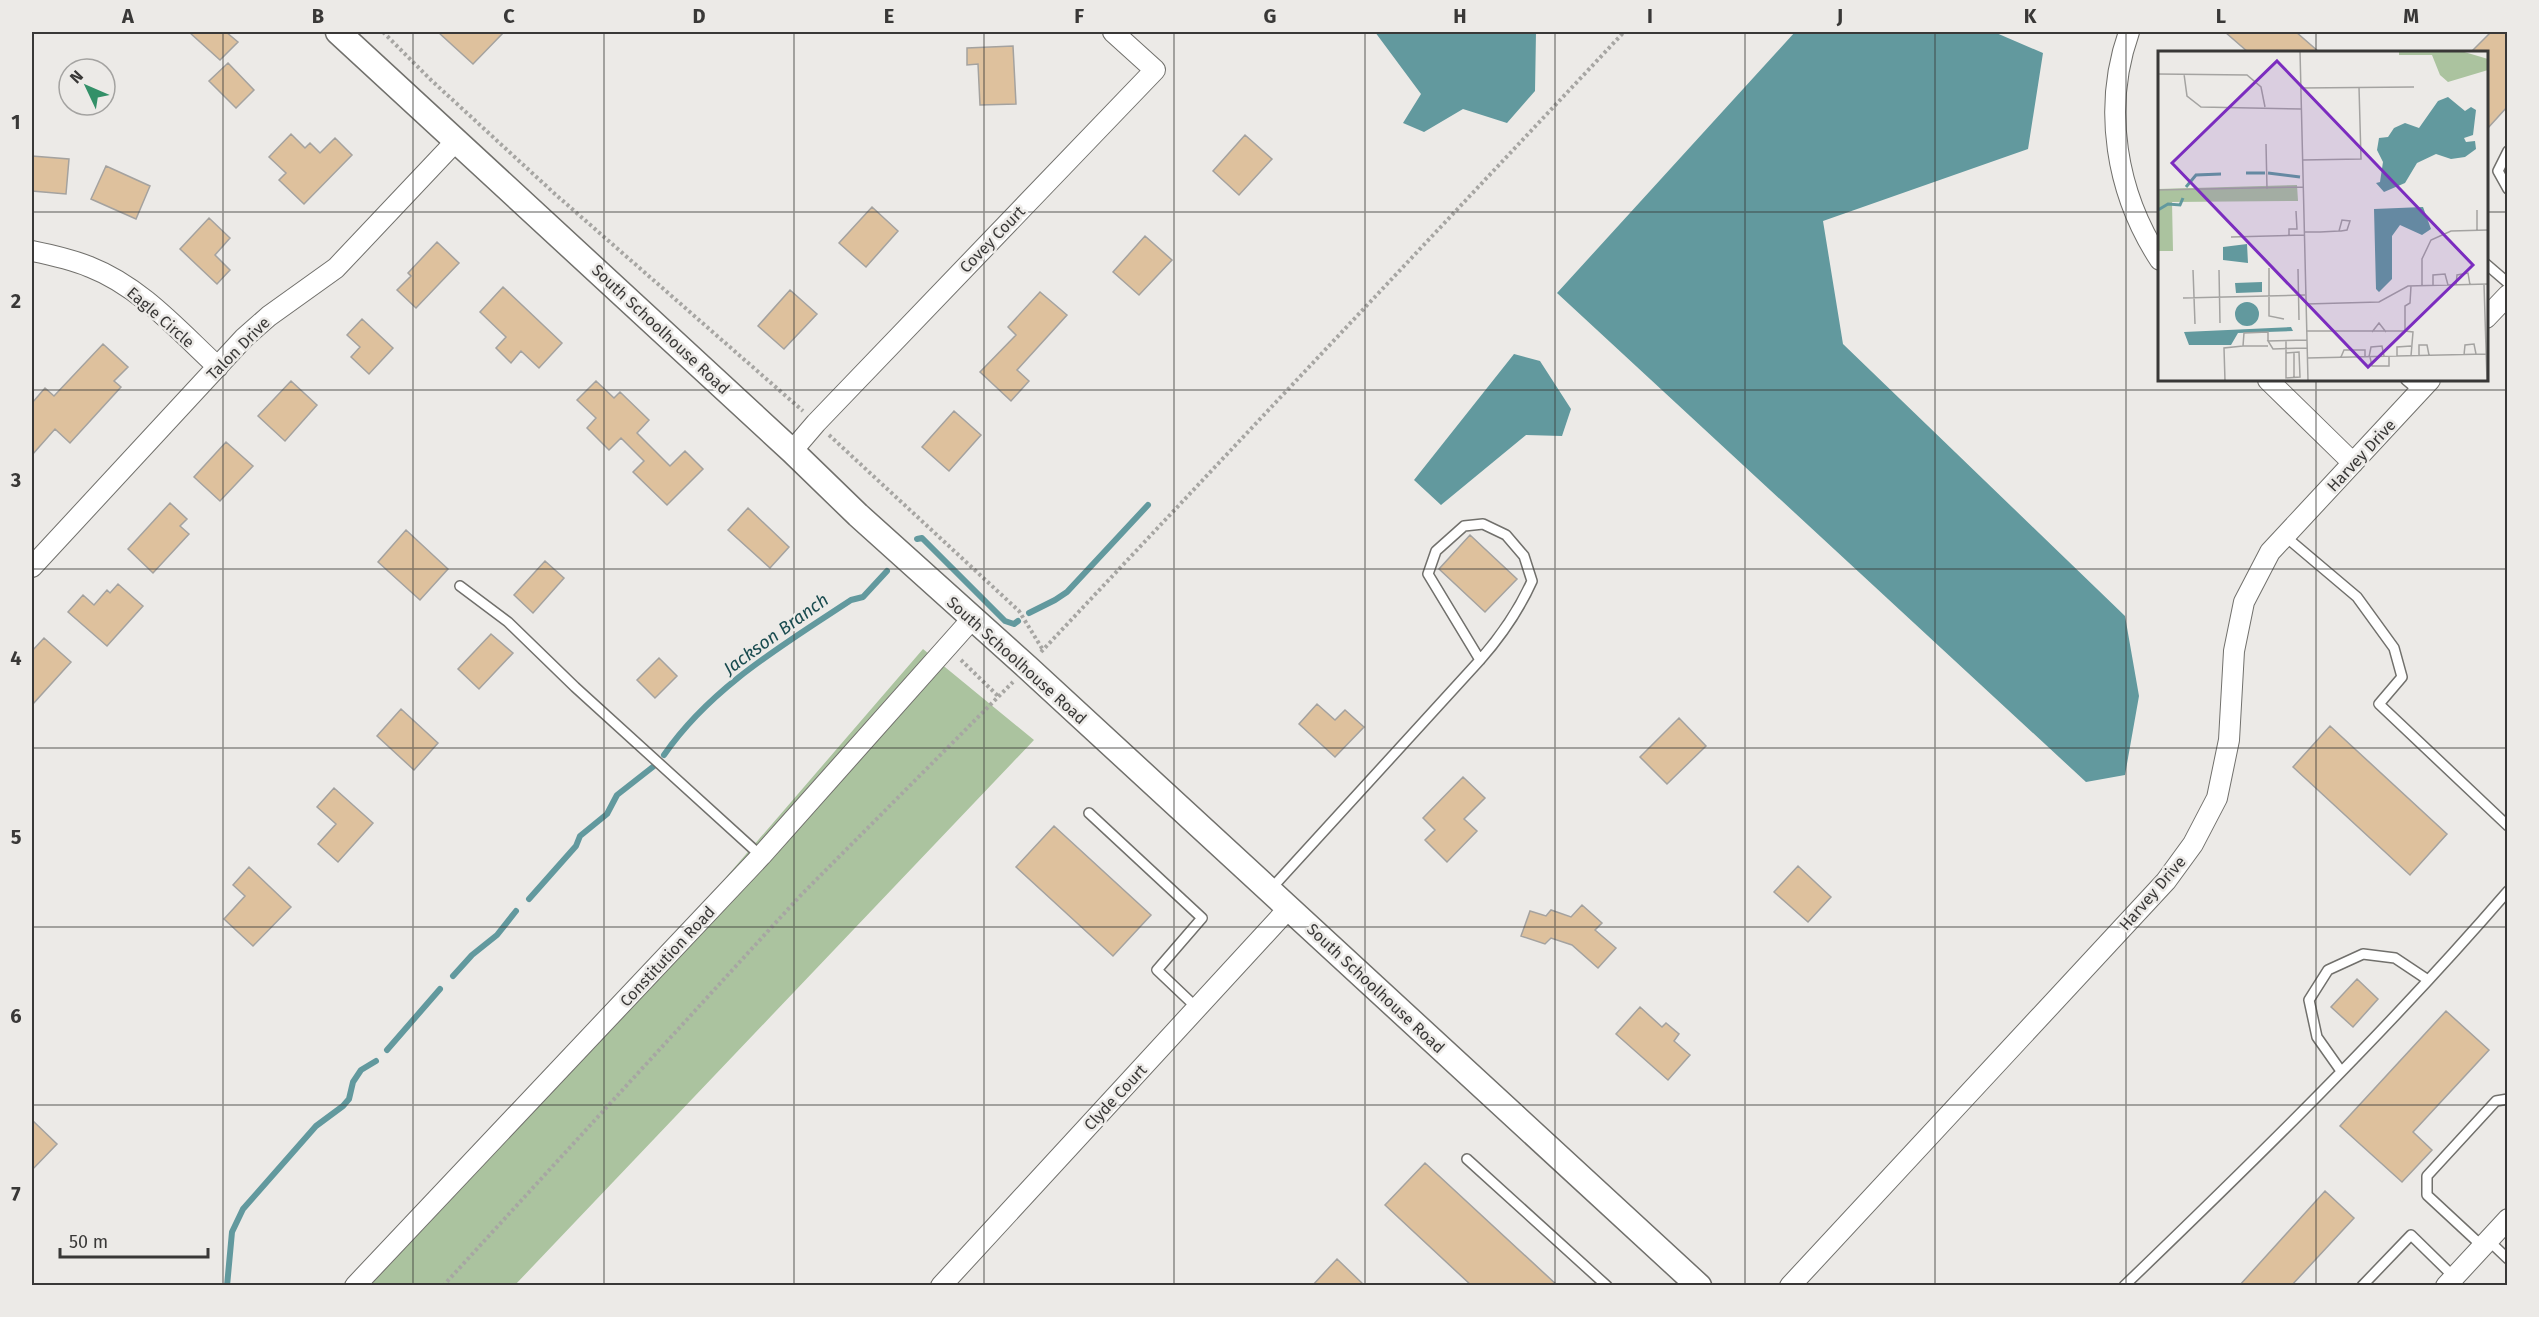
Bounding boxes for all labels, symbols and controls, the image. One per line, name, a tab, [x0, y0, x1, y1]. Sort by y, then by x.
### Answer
text: A	[121, 4, 135, 28]
text: B	[312, 4, 324, 28]
text: C	[503, 4, 515, 28]
text: D	[692, 4, 706, 28]
text: E	[884, 4, 894, 28]
text: F	[1074, 4, 1084, 28]
text: G	[1264, 4, 1276, 28]
text: H	[1453, 4, 1467, 28]
text: I	[1647, 4, 1653, 28]
text: J	[1836, 4, 1843, 28]
text: K	[2024, 4, 2037, 28]
text: L	[2216, 4, 2226, 28]
text: M	[2403, 4, 2419, 28]
inset map	[2158, 51, 2488, 381]
north arrow	[57, 57, 117, 117]
text: N	[66, 67, 87, 87]
text: 1	[11, 110, 21, 134]
street label: Covey Court	[956, 202, 1029, 277]
street label: South Schoolhouse Road	[588, 261, 733, 398]
street label: Eagle Circle	[123, 283, 198, 352]
text: 2	[11, 289, 21, 313]
street label: Talon Drive	[203, 313, 274, 384]
street label: Harvey Drive	[2323, 415, 2400, 495]
text: 3	[10, 468, 21, 492]
water label: Jackson Branch	[718, 588, 833, 680]
street label: South Schoolhouse Road	[943, 593, 1090, 728]
text: 4	[10, 646, 22, 670]
text: 5	[11, 825, 22, 849]
street label: Harvey Drive	[2115, 852, 2190, 934]
street label: Constitution Road	[616, 902, 719, 1010]
street label: South Schoolhouse Road	[1303, 920, 1448, 1057]
text: 6	[10, 1004, 22, 1028]
street label: Clyde Court	[1080, 1060, 1151, 1134]
text: 7	[11, 1182, 21, 1206]
scale bar	[60, 1221, 208, 1259]
text: 50 m	[69, 1231, 108, 1253]

